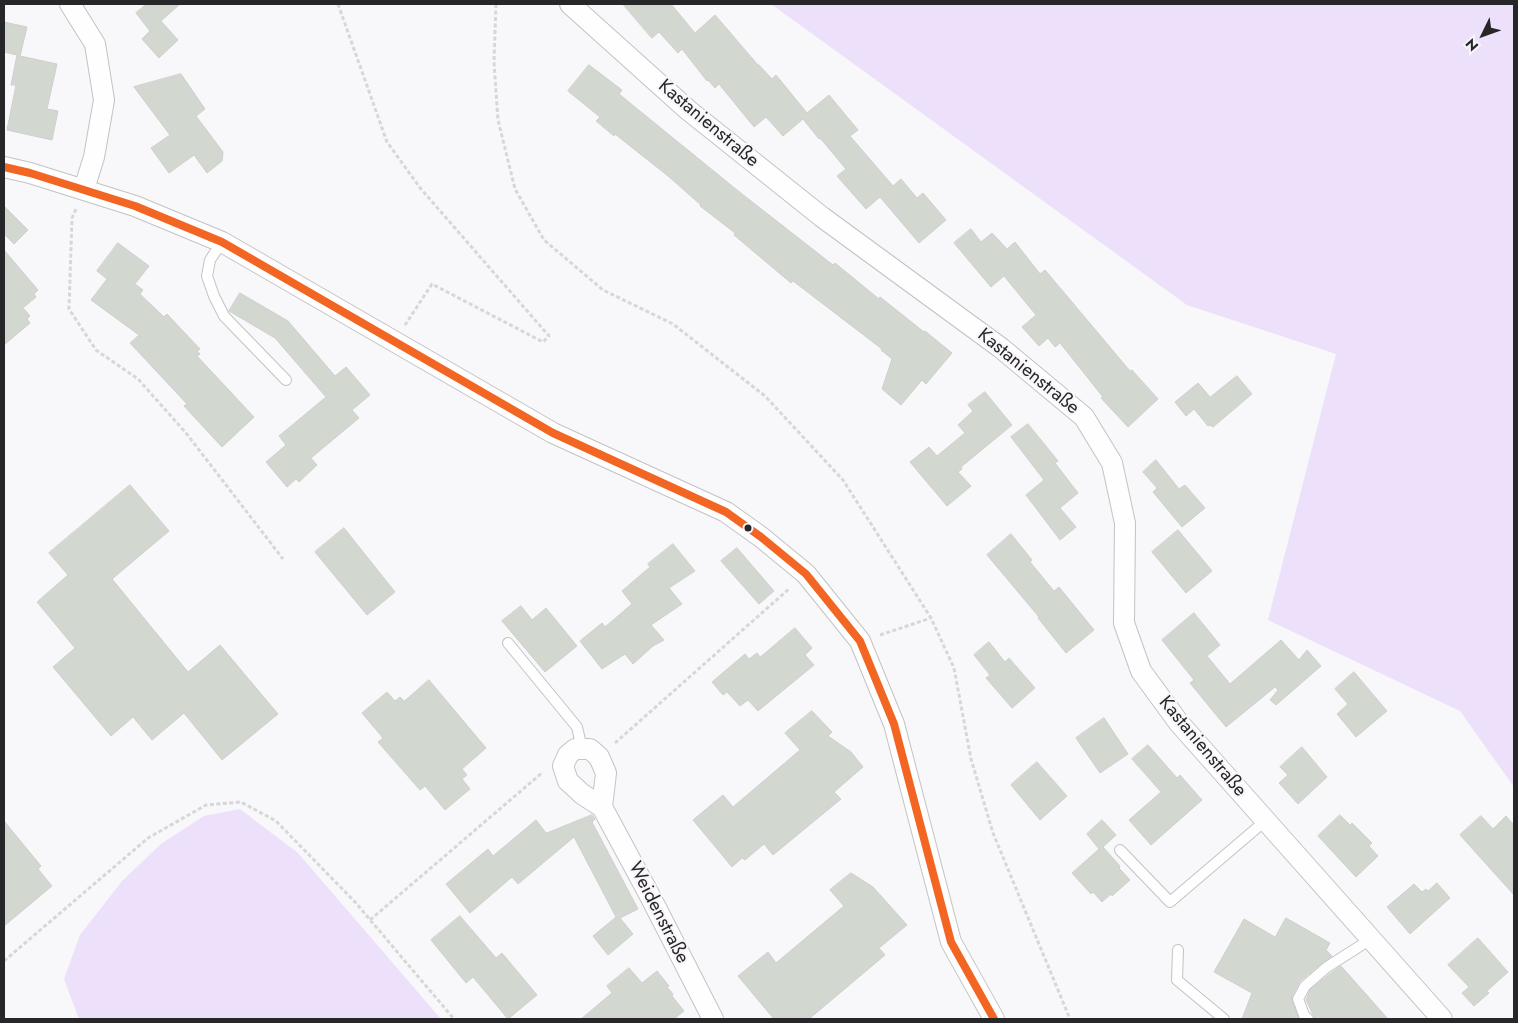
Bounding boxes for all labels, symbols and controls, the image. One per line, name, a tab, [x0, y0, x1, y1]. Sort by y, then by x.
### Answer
north arrow	[1458, 10, 1508, 60]
text: N	[1461, 34, 1483, 56]
street label: Kastanienstraße	[653, 75, 763, 173]
street label: Kastanienstraße	[973, 324, 1083, 420]
unlabelled marker	[743, 523, 753, 533]
street label: Kastanienstraße	[1153, 692, 1251, 802]
street label: Weidenstraße	[623, 858, 693, 968]

